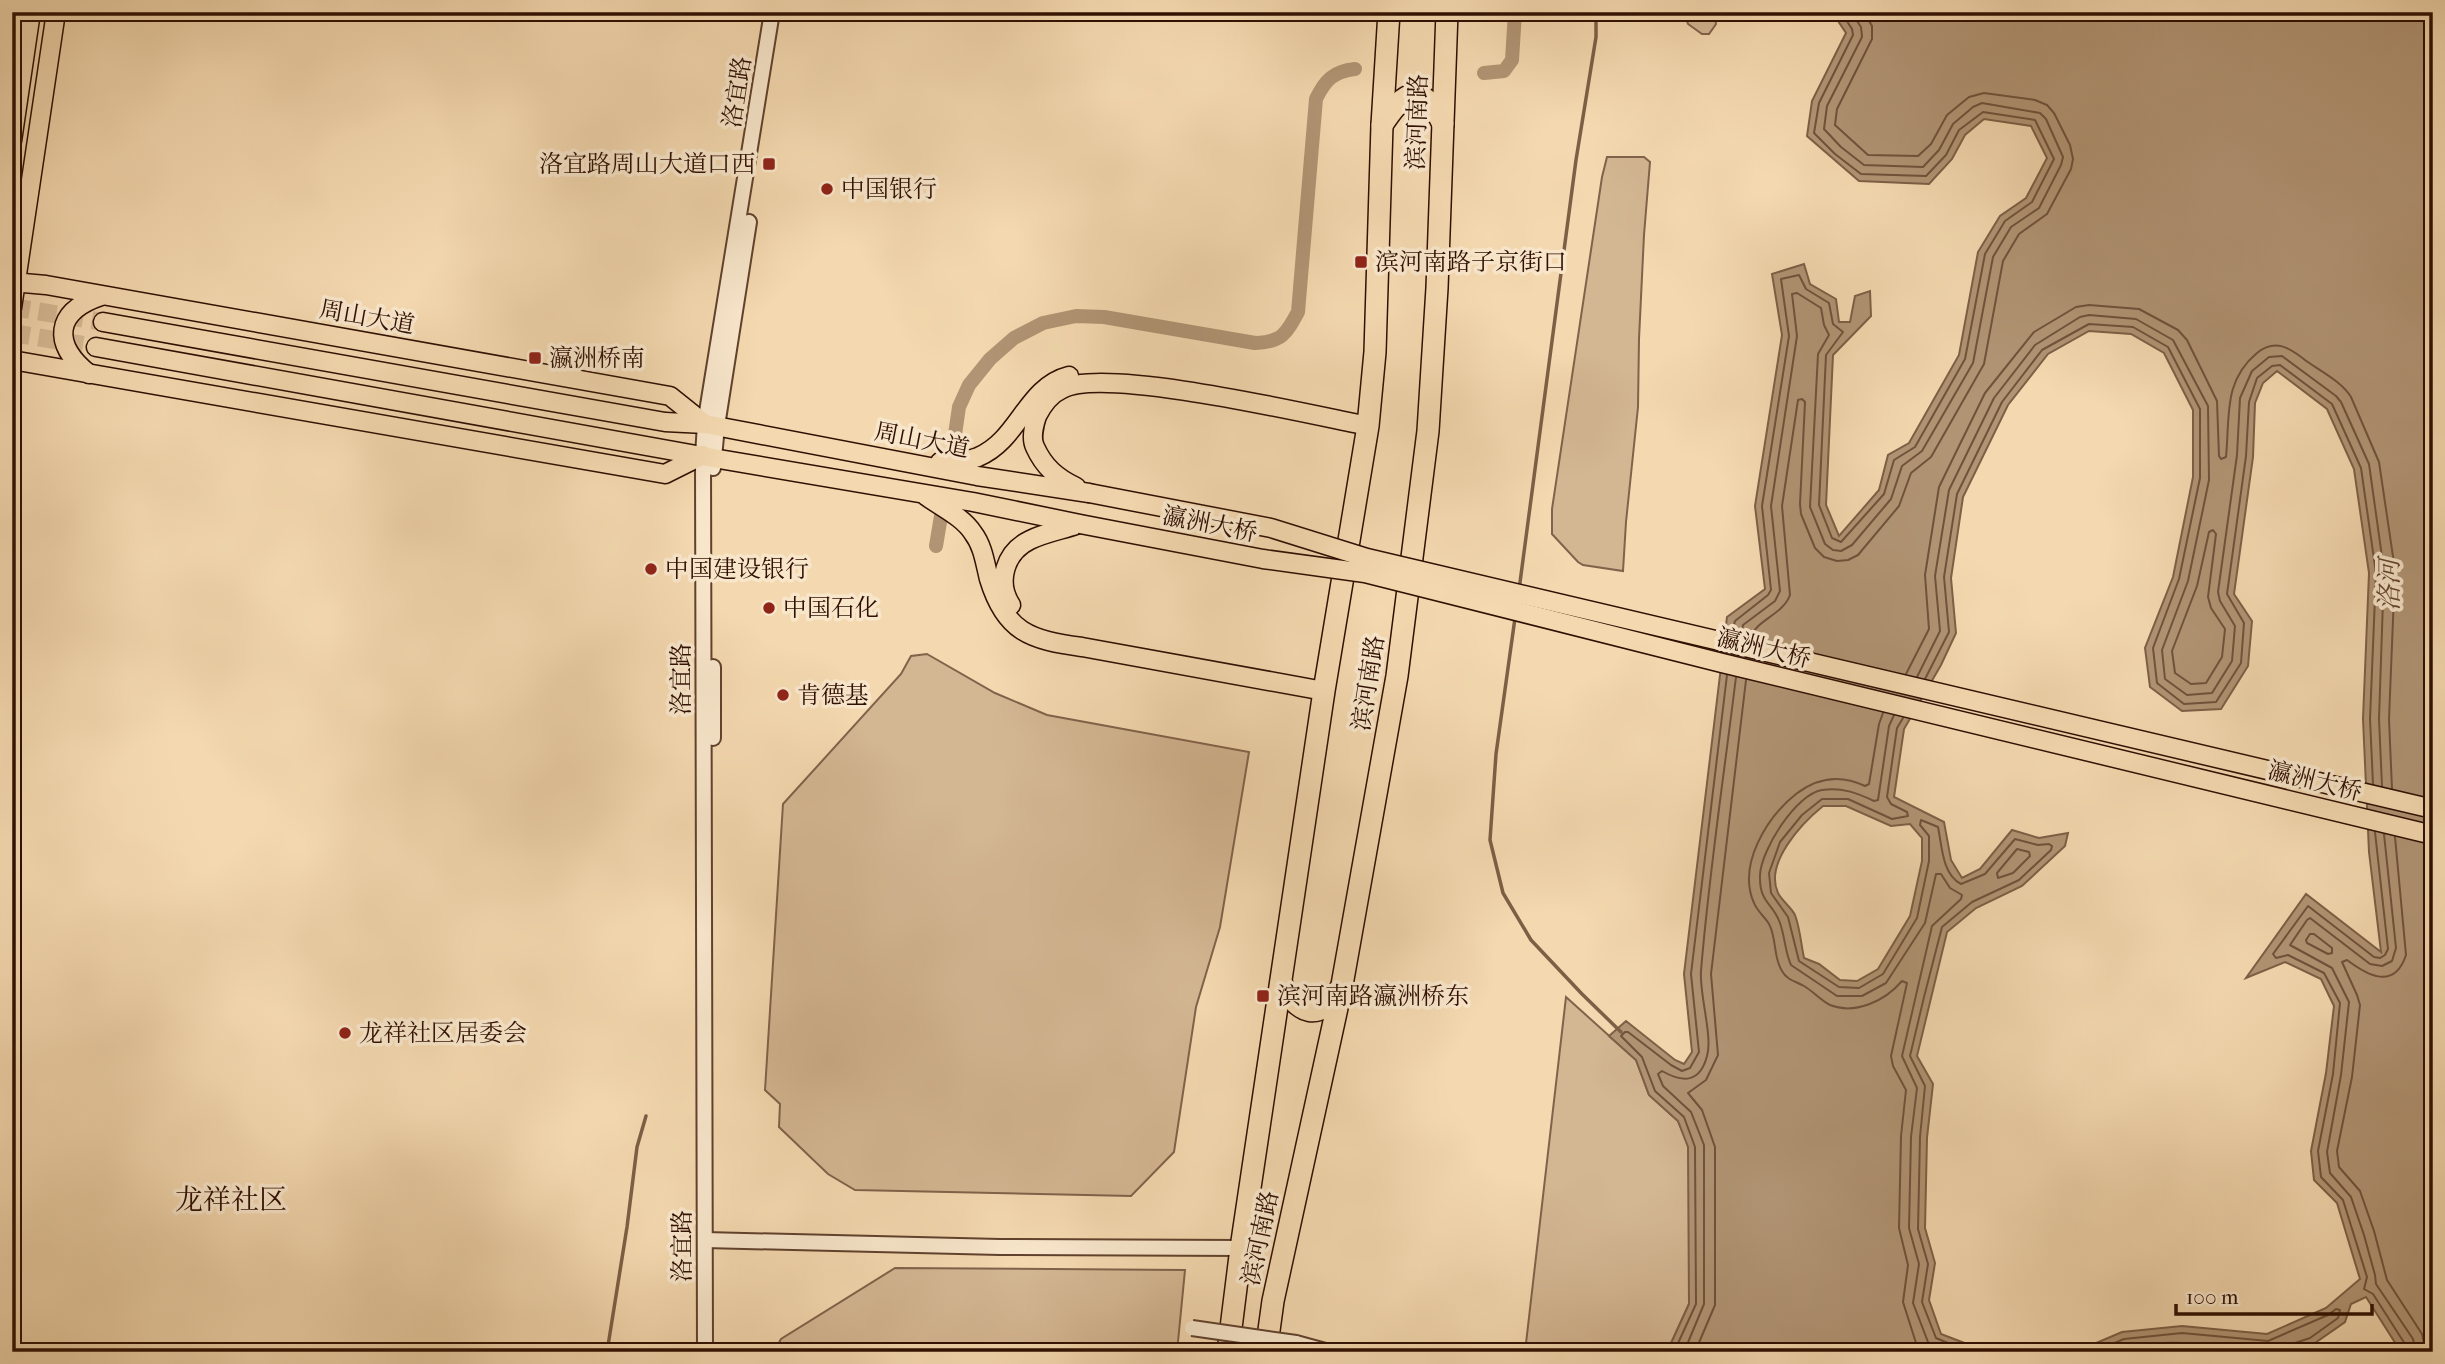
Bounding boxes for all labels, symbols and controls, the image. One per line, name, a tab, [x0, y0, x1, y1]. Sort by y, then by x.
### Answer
street label: 洛宜路	[718, 54, 756, 130]
street label: 滨河南路	[1401, 74, 1433, 170]
place label: 洛宜路周山大道口西	[539, 150, 755, 178]
marker: 洛宜路周山大道口西	[761, 156, 777, 172]
place label: 中国银行	[841, 175, 937, 203]
marker: 中国银行	[819, 181, 835, 197]
place label: 滨河南路子京街口	[1375, 248, 1567, 276]
marker: 滨河南路子京街口	[1353, 254, 1369, 270]
street label: 周山大道	[317, 295, 417, 339]
place label: 瀛洲桥南	[549, 344, 645, 372]
marker: 瀛洲桥南	[527, 350, 543, 366]
street label: 周山大道	[872, 417, 972, 463]
street label: 瀛洲大桥	[1160, 501, 1260, 547]
place label: 中国建设银行	[665, 555, 809, 583]
water label: 洛河	[2374, 555, 2405, 611]
marker: 中国建设银行	[643, 561, 659, 577]
place label: 中国石化	[783, 594, 879, 622]
marker: 中国石化	[761, 600, 777, 616]
street label: 瀛洲大桥	[1714, 623, 1814, 673]
street label: 滨河南路	[1347, 633, 1389, 733]
street label: 洛宜路	[667, 643, 695, 715]
place label: 肯德基	[797, 681, 869, 709]
marker: 肯德基	[775, 687, 791, 703]
street label: 瀛洲大桥	[2265, 756, 2365, 806]
place label: 滨河南路瀛洲桥东	[1277, 982, 1469, 1010]
marker: 滨河南路瀛洲桥东	[1255, 988, 1271, 1004]
place label: 龙祥社区居委会	[359, 1019, 527, 1047]
marker: 龙祥社区居委会	[337, 1025, 353, 1041]
district label: 龙祥社区	[175, 1183, 287, 1216]
street label: 滨河南路	[1236, 1188, 1284, 1288]
street label: 洛宜路	[668, 1210, 696, 1282]
scale bar	[2176, 1273, 2372, 1317]
text: 100 m	[2186, 1285, 2239, 1309]

